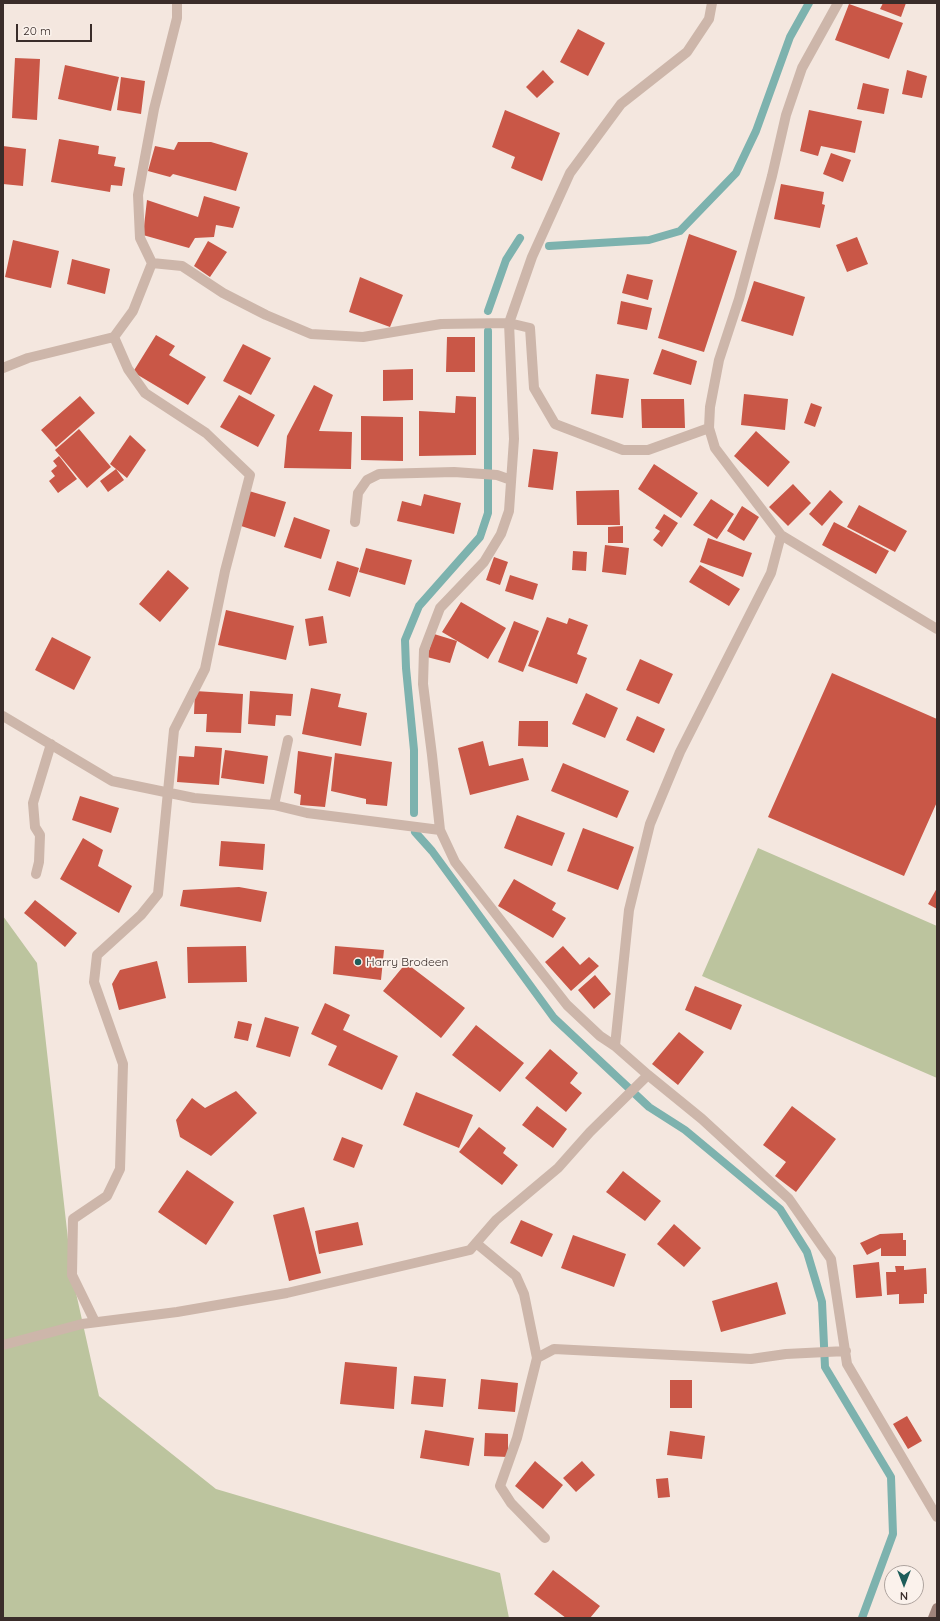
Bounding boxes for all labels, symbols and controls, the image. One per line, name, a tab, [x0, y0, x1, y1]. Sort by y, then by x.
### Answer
scale bar	[18, 16, 94, 42]
text: 20 m	[23, 23, 51, 38]
place label: Harry Brodeen	[366, 955, 448, 969]
marker: Harry Brodeen	[353, 957, 363, 967]
north arrow	[884, 1565, 924, 1605]
text: N	[900, 1589, 908, 1603]

